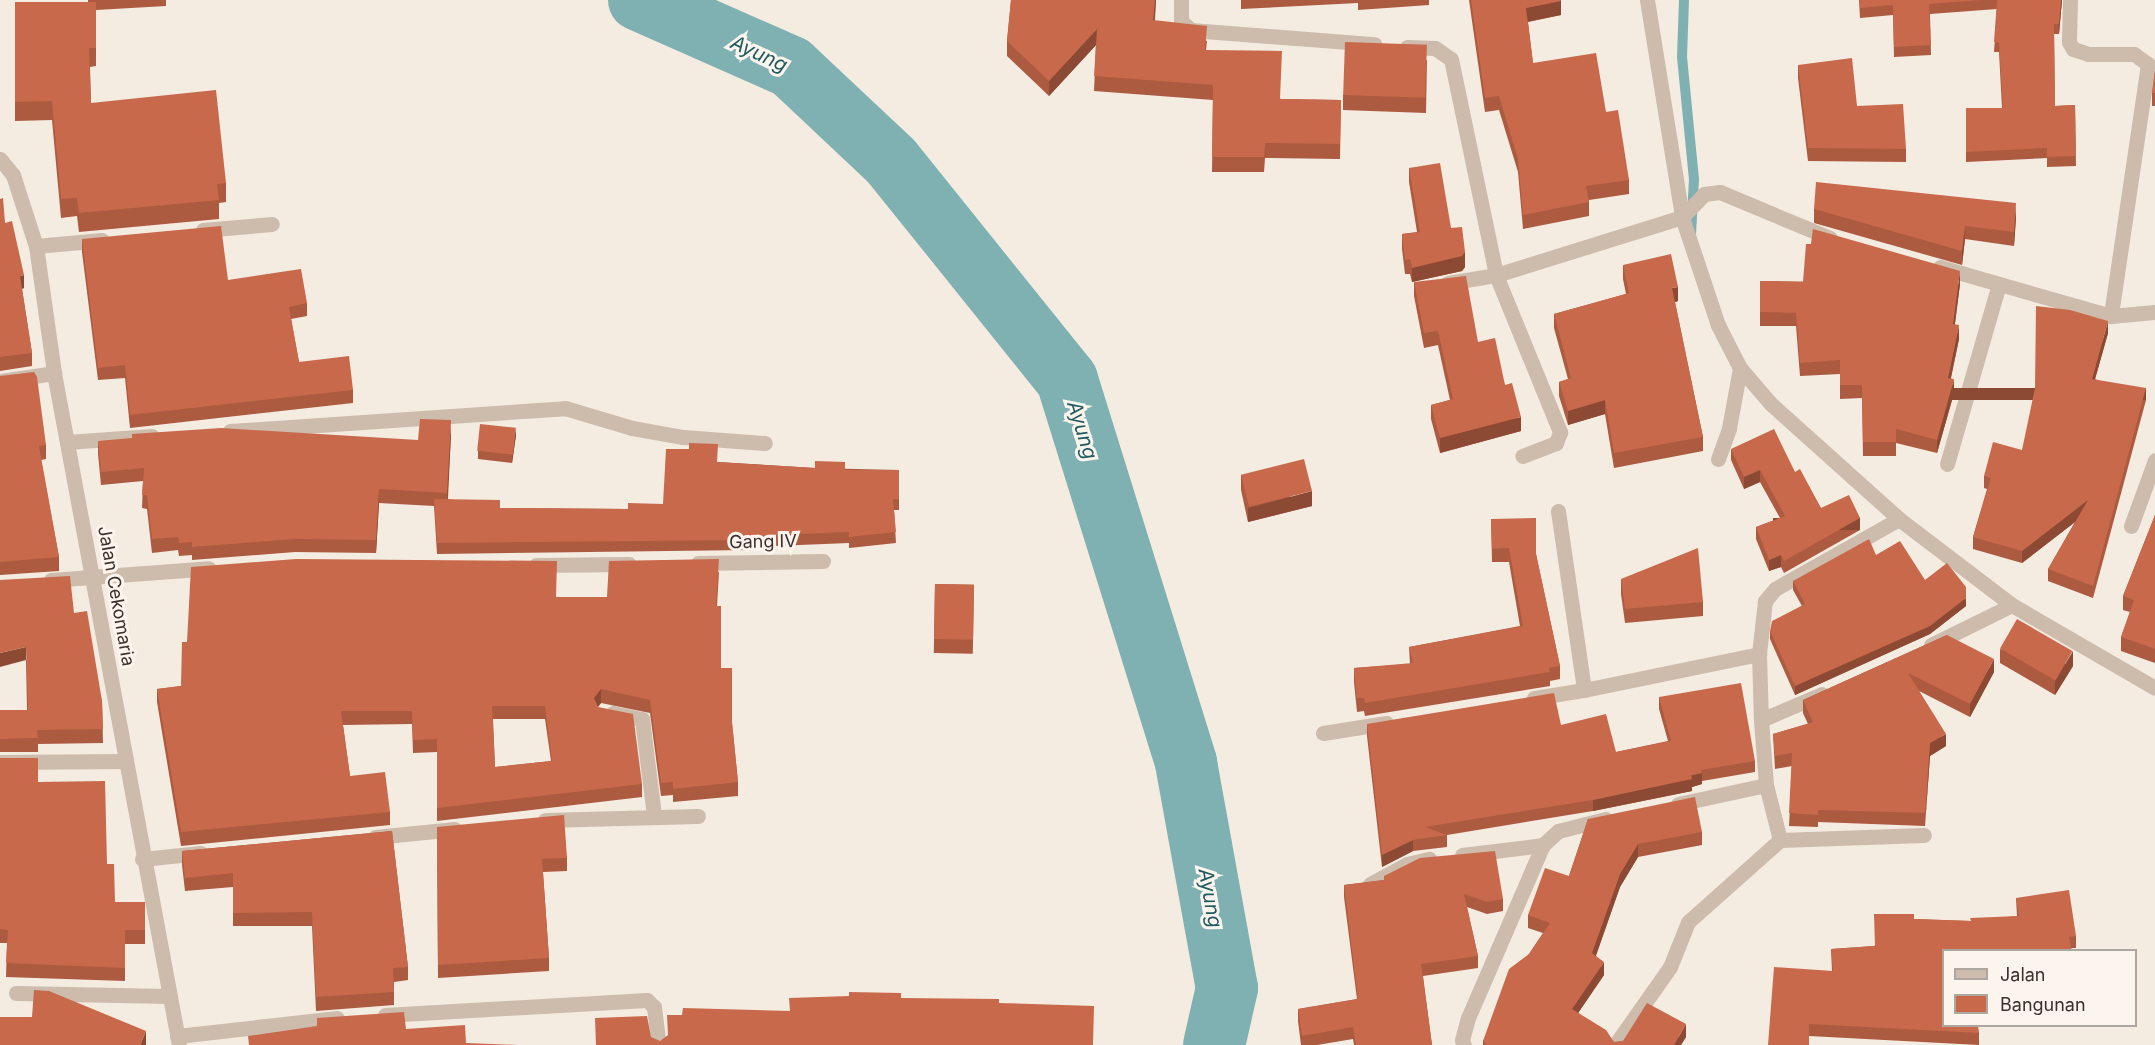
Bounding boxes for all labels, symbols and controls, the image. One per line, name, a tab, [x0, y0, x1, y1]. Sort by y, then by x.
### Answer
water label: Ayung	[727, 31, 791, 77]
water label: Ayung	[1062, 398, 1102, 462]
street label: Jalan Cekomaria	[93, 524, 139, 668]
street label: Gang IV	[729, 531, 797, 553]
water label: Ayung	[1193, 867, 1227, 929]
legend	[1942, 949, 2137, 1027]
text: Jalan	[2000, 964, 2045, 985]
text: Bangunan	[2000, 994, 2086, 1015]

